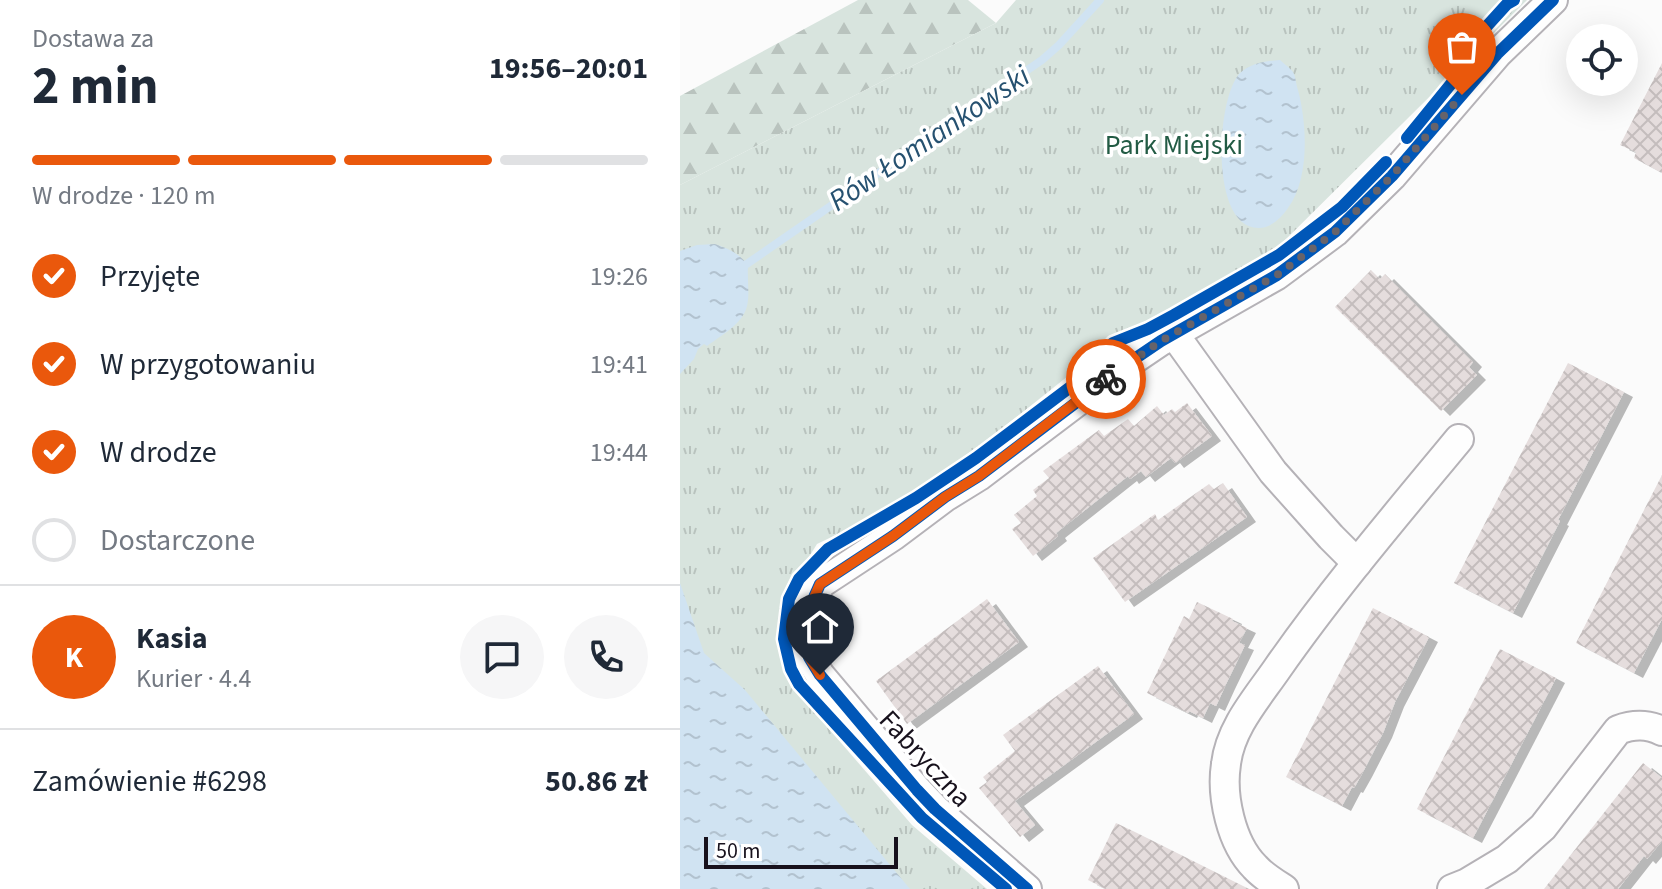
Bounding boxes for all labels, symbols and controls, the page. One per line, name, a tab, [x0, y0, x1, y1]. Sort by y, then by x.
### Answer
pin	[1428, 13, 1496, 95]
text: Dostawa za	[32, 20, 154, 57]
map controls	[1566, 24, 1638, 96]
button: locate	[1566, 24, 1638, 96]
icon: bag	[1440, 25, 1484, 69]
text: 19:56–20:01	[489, 47, 648, 90]
text: 2 min	[32, 50, 159, 124]
water label: Rów Łomiankowski	[820, 54, 1039, 222]
park label: Park Miejski	[1105, 125, 1243, 165]
text: W drodze · 120 m	[32, 177, 215, 214]
icon: check	[32, 254, 76, 298]
text: Przyjęte	[100, 255, 200, 298]
text: 19:26	[590, 258, 648, 295]
courier	[1066, 339, 1146, 419]
icon: check	[32, 342, 76, 386]
text: W przygotowaniu	[100, 343, 316, 386]
text: 19:41	[590, 346, 648, 383]
icon: bike	[1084, 357, 1128, 401]
icon: check	[32, 430, 76, 474]
text: W drodze	[100, 431, 217, 474]
text: 19:44	[590, 434, 648, 471]
text: Dostarczone	[100, 519, 255, 562]
pin	[786, 593, 854, 675]
icon: home	[798, 605, 842, 649]
button: chat	[460, 615, 544, 699]
button: phone	[564, 615, 648, 699]
text: Kasia	[136, 617, 208, 660]
text: K	[65, 636, 83, 679]
text: Kurier · 4.4	[136, 660, 251, 697]
street label: Fabryczna	[870, 701, 981, 816]
text: Zamówienie #6298	[32, 760, 267, 803]
text: 50.86 zł	[545, 760, 648, 803]
scale bar	[704, 833, 898, 869]
text: 50 m	[716, 835, 761, 867]

